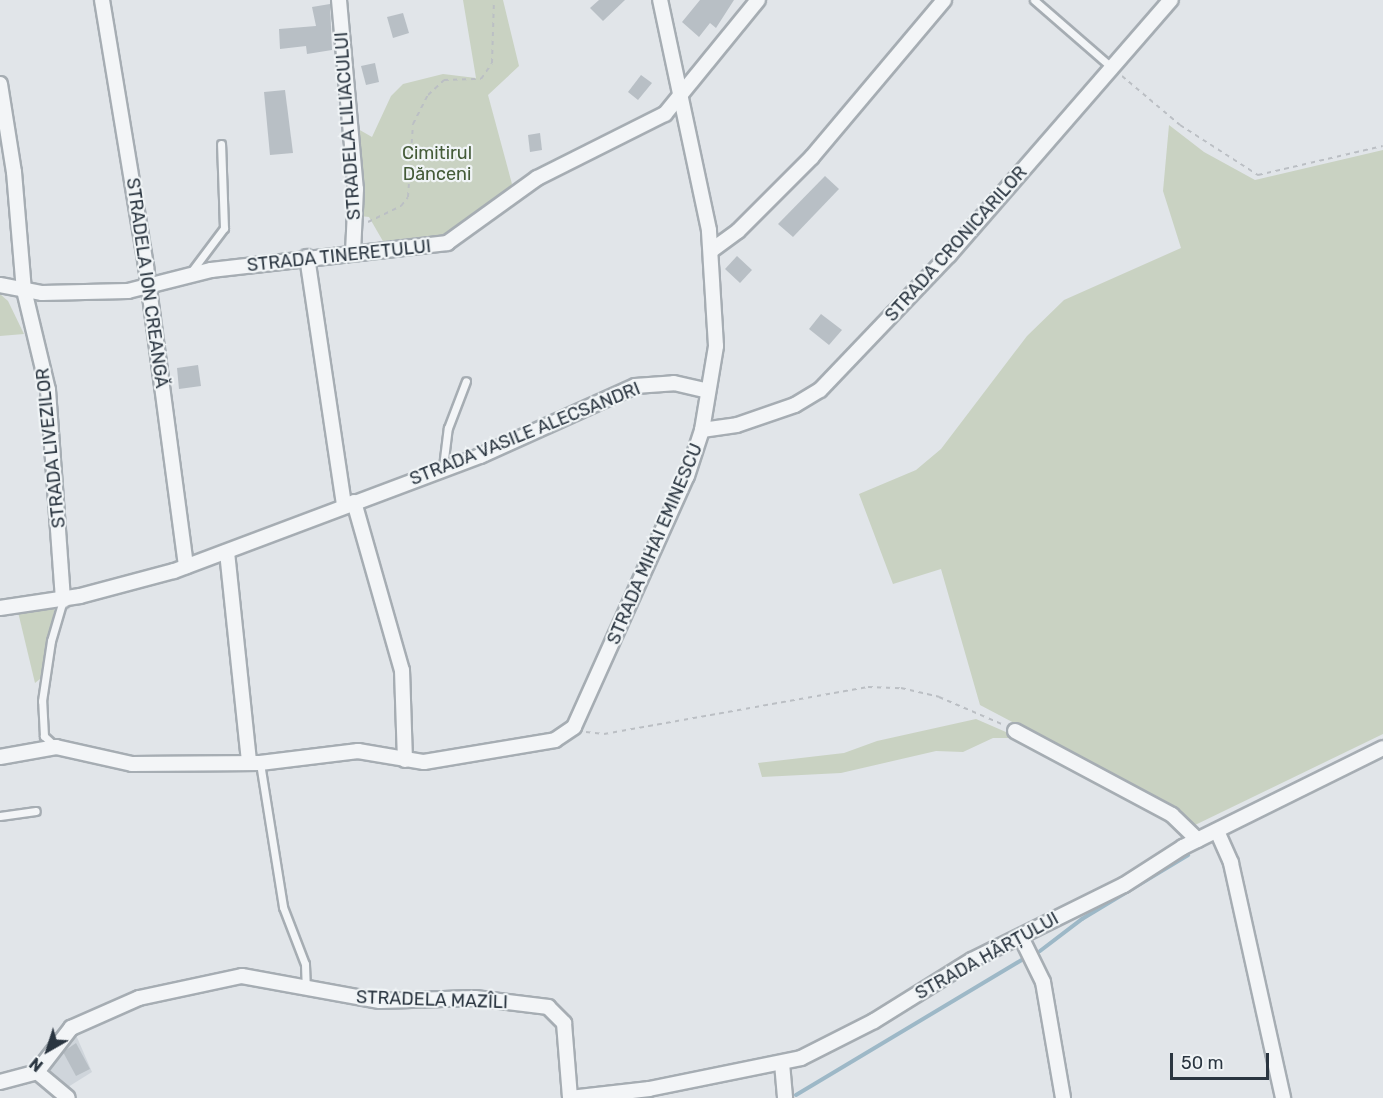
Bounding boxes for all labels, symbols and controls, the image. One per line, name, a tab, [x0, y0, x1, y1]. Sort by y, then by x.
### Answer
street label: STRADELA LILIACULUI	[331, 31, 365, 221]
park label: Cimitirul Dănceni	[402, 143, 472, 186]
street label: STRADA CRONICARILOR	[880, 162, 1032, 326]
street label: STRADELA ION CREANGĂ	[122, 176, 172, 390]
street label: STRADA TINERETULUI	[245, 236, 433, 276]
street label: STRADA LIVEZILOR	[32, 367, 70, 529]
street label: STRADA VASILE ALECSANDRI	[406, 378, 644, 490]
street label: STRADA MIHAI EMINESCU	[603, 440, 707, 648]
street label: STRADA HÂRȚULUI	[911, 908, 1063, 1004]
street label: STRADELA MAZÎLI	[355, 987, 509, 1013]
north arrow	[18, 1020, 78, 1080]
scale bar	[1173, 1041, 1272, 1079]
text: 50 m	[1181, 1052, 1224, 1074]
text: N	[26, 1053, 47, 1075]

